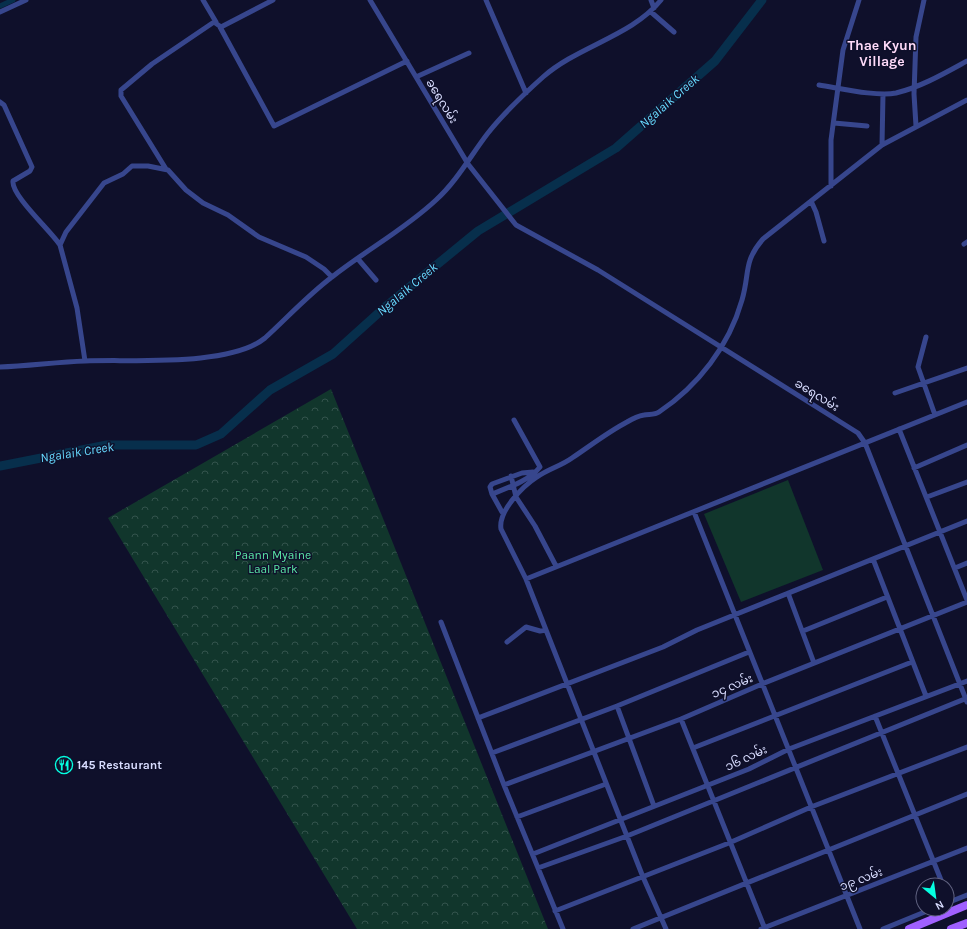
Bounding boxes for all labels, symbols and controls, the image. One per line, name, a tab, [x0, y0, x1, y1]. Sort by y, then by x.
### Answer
district label: Thae Kyun Village	[847, 37, 917, 70]
water label: Ngalaik Creek	[636, 71, 702, 131]
street label: ခရေလမ်း	[421, 75, 462, 127]
water label: Ngalaik Creek	[374, 259, 441, 319]
street label: ခရေလမ်း	[791, 374, 843, 417]
water label: Ngalaik Creek	[39, 439, 115, 465]
park label: Paann Myaine Laal Park	[235, 548, 311, 576]
street label: ၁၄ လမ်း	[708, 669, 756, 704]
street label: ၁၆ လမ်း	[722, 740, 769, 774]
restaurant icon: 145 Restaurant	[54, 755, 74, 775]
place label: 145 Restaurant	[77, 758, 162, 772]
street label: ၁၉ လမ်း	[837, 863, 885, 896]
north arrow	[915, 877, 955, 917]
text: N	[933, 898, 946, 913]

